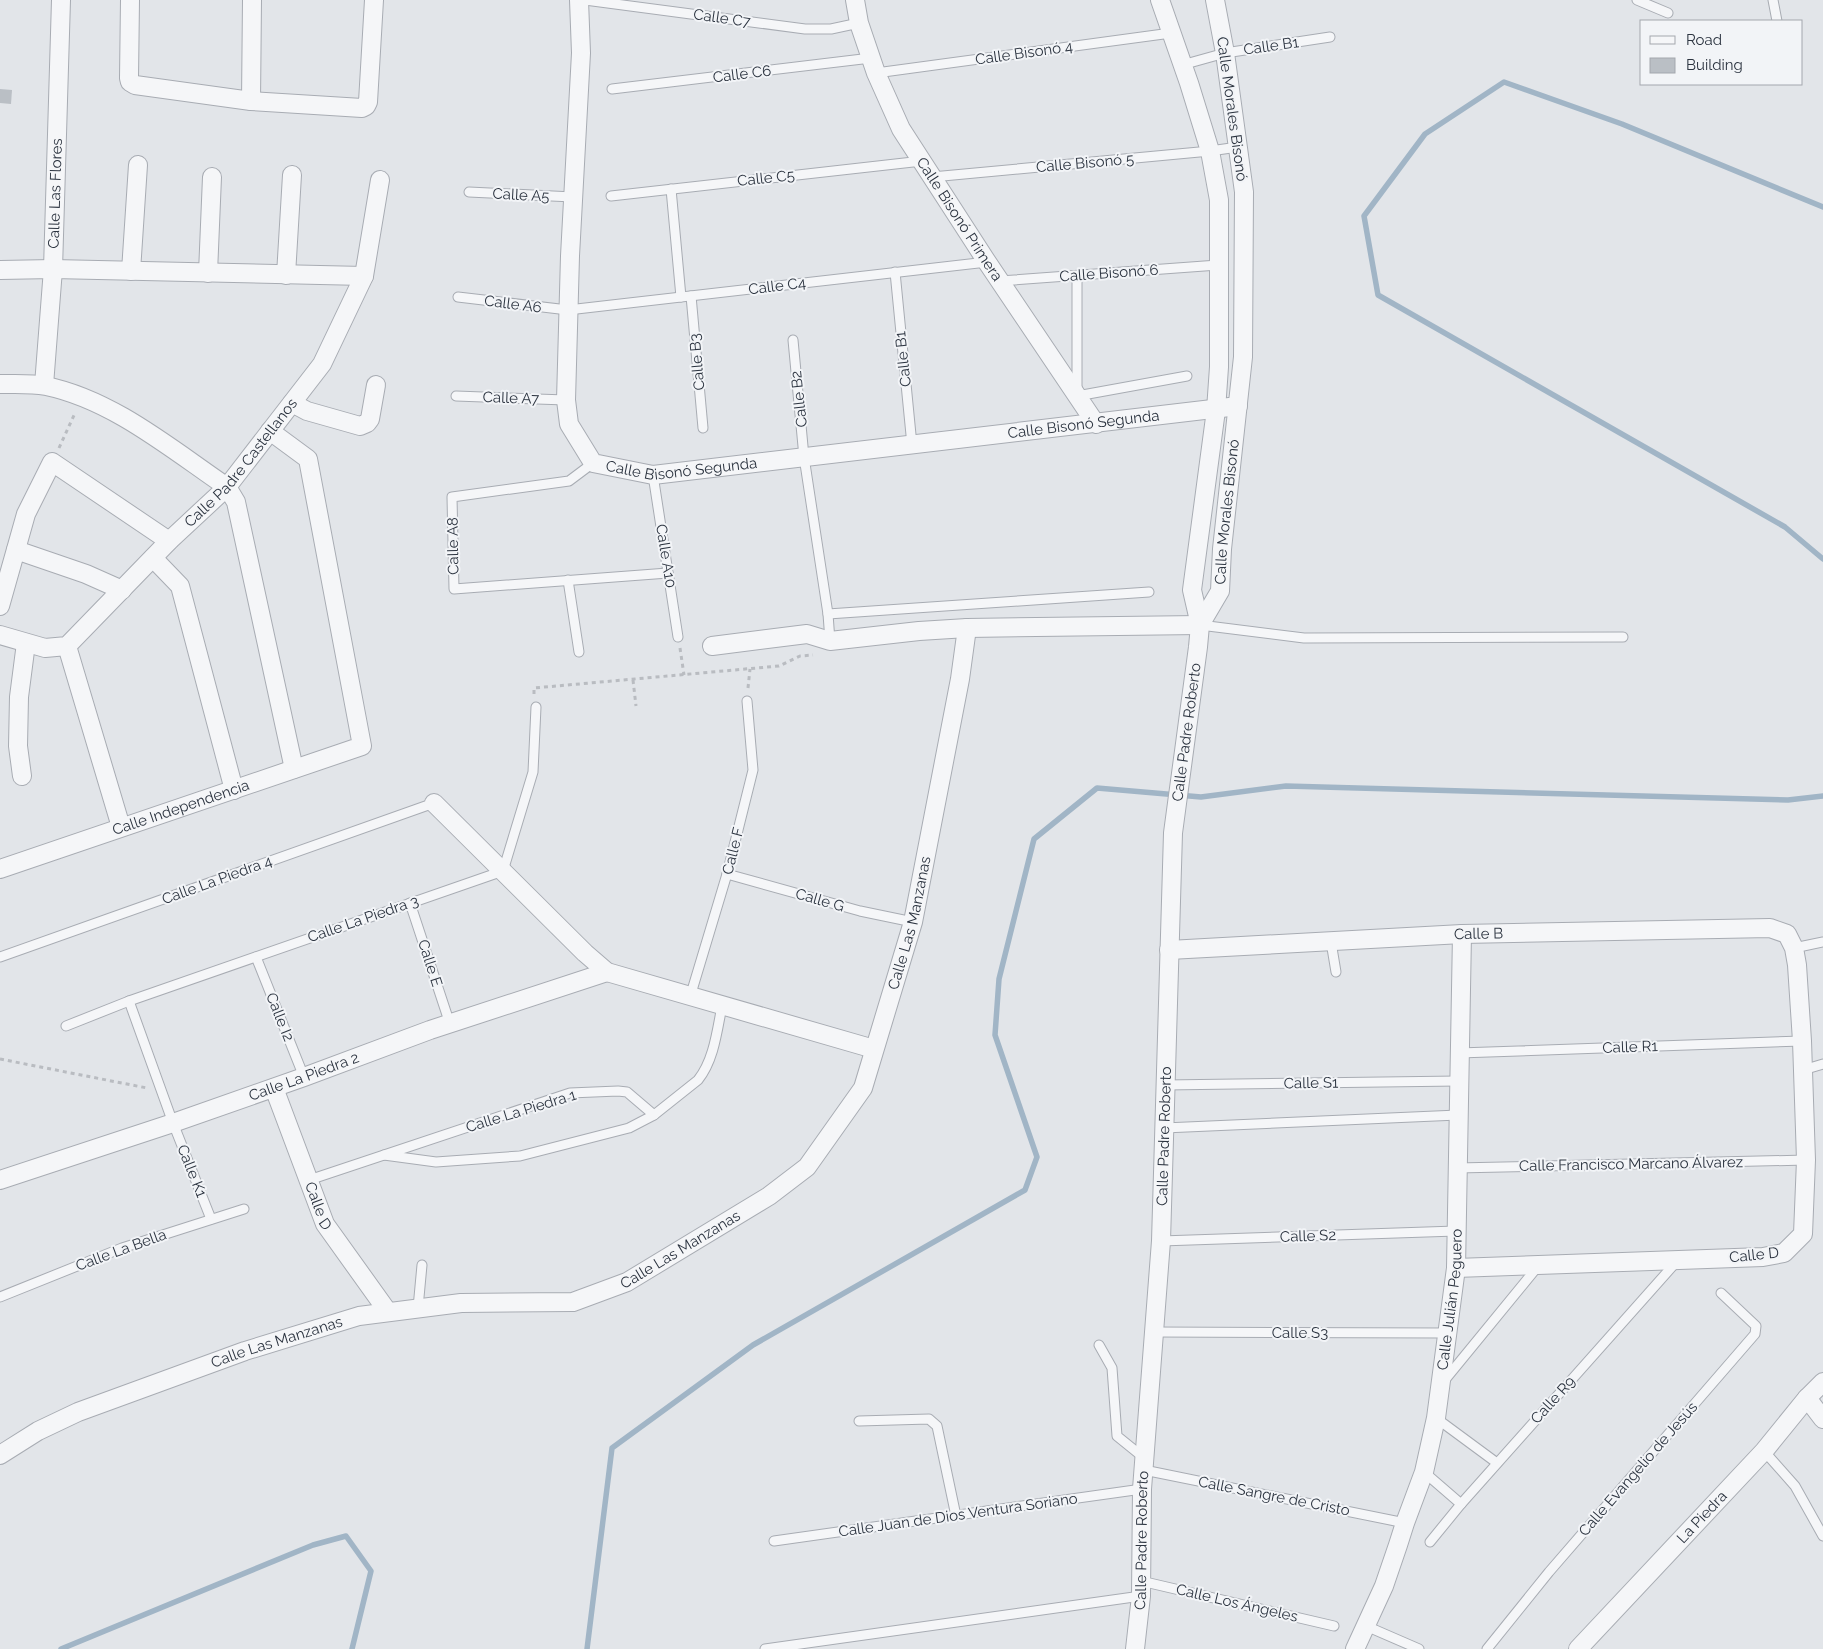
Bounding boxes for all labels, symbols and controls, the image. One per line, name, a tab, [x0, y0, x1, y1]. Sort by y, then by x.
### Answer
street label: Calle C7	[692, 5, 752, 31]
legend	[1640, 20, 1803, 85]
text: Road	[1686, 31, 1722, 49]
street label: Calle B1	[1242, 33, 1300, 59]
street label: Calle Morales Bisonó	[1213, 36, 1251, 182]
street label: Calle Bisonó 4	[974, 37, 1074, 69]
text: Building	[1686, 56, 1743, 74]
street label: Calle C6	[712, 61, 772, 87]
street label: Calle Las Flores	[45, 138, 66, 249]
street label: Calle Bisonó 5	[1035, 150, 1135, 176]
street label: Calle Bisonó Primera	[913, 154, 1006, 285]
street label: Calle C5	[736, 166, 796, 190]
street label: Calle A5	[492, 185, 550, 205]
street label: Calle Bisonó 6	[1059, 261, 1159, 285]
street label: Calle C4	[747, 274, 807, 298]
street label: Calle A6	[483, 292, 543, 316]
street label: Calle B1	[891, 330, 915, 388]
street label: Calle B3	[686, 333, 708, 391]
street label: Calle B2	[787, 370, 811, 428]
street label: Calle A7	[482, 388, 540, 408]
street label: Calle Padre Castellanos	[181, 395, 301, 531]
street label: Calle Bisonó Segunda	[1007, 406, 1160, 442]
street label: Calle Morales Bisonó	[1211, 438, 1243, 585]
street label: Calle Bisonó Segunda	[604, 454, 758, 484]
street label: Calle A8	[443, 517, 463, 575]
street label: Calle A10	[652, 523, 680, 589]
street label: Calle Padre Roberto	[1168, 662, 1205, 802]
street label: Calle Independencia	[110, 776, 252, 839]
street label: Calle F	[718, 825, 748, 877]
street label: Calle La Piedra 4	[159, 852, 275, 908]
street label: Calle Las Manzanas	[884, 855, 935, 992]
street label: Calle G	[793, 884, 847, 916]
street label: Calle La Piedra 3	[305, 892, 421, 946]
street label: Calle B	[1453, 924, 1503, 943]
street label: Calle E	[414, 937, 446, 989]
street label: Calle I2	[262, 990, 298, 1044]
street label: Calle R1	[1602, 1037, 1659, 1057]
street label: Calle La Piedra 2	[246, 1048, 362, 1105]
street label: Calle Padre Roberto	[1153, 1066, 1175, 1206]
street label: Calle S1	[1283, 1074, 1339, 1092]
street label: Calle La Piedra 1	[464, 1086, 579, 1136]
street label: Calle K1	[173, 1142, 211, 1201]
street label: Calle Francisco Marcano Álvarez	[1519, 1153, 1743, 1175]
street label: Calle D	[301, 1179, 336, 1234]
street label: Calle Las Manzanas	[618, 1207, 744, 1293]
street label: Calle La Bella	[73, 1225, 169, 1275]
street label: Calle S2	[1280, 1226, 1337, 1246]
street label: Calle Julián Peguero	[1433, 1229, 1466, 1371]
street label: Calle D	[1728, 1243, 1780, 1267]
street label: Calle Las Manzanas	[208, 1313, 345, 1372]
street label: Calle S3	[1272, 1324, 1328, 1342]
street label: Calle R9	[1527, 1372, 1579, 1428]
street label: Calle Evangelio de Jesús	[1575, 1398, 1701, 1540]
street label: Calle Padre Roberto	[1130, 1470, 1152, 1611]
street label: Calle Sangre de Cristo	[1197, 1472, 1351, 1520]
street label: La Piedra	[1673, 1487, 1731, 1547]
street label: Calle Juan de Dios Ventura Soriano	[837, 1489, 1079, 1541]
street label: Calle Los Ángeles	[1174, 1580, 1300, 1626]

